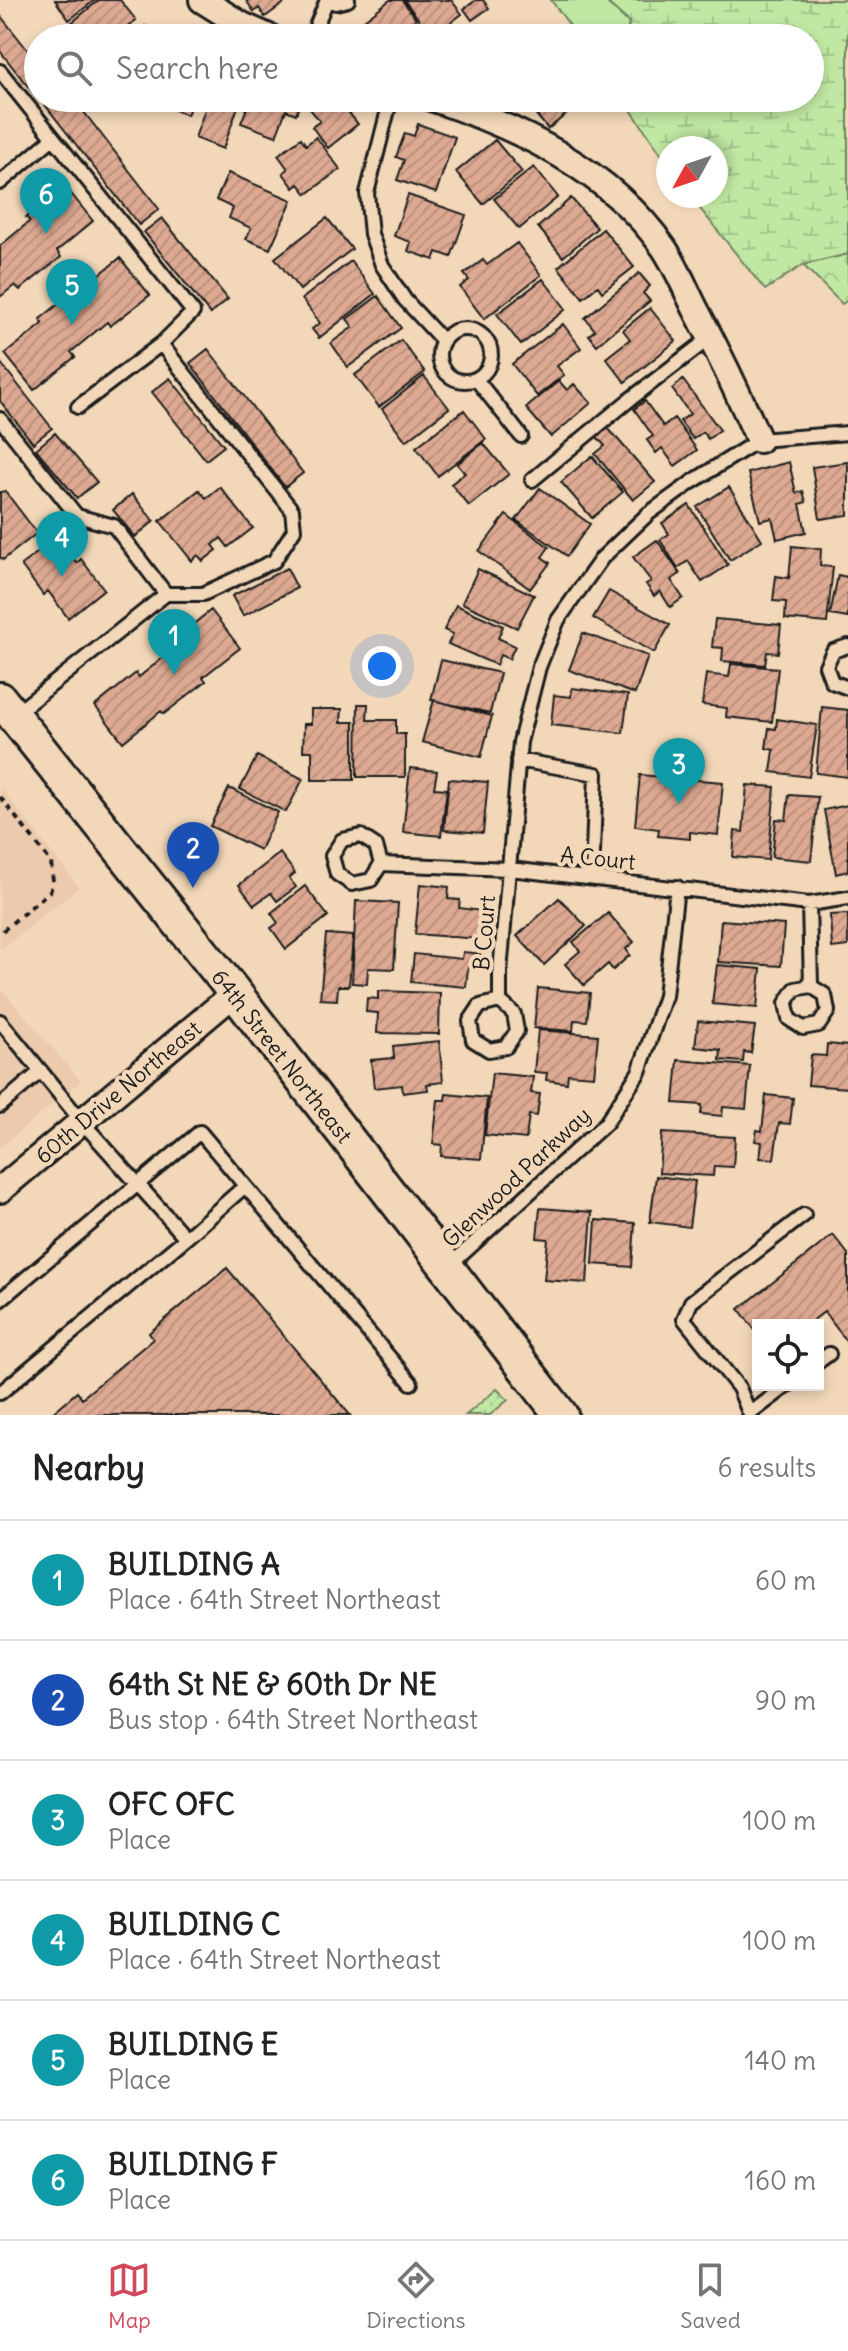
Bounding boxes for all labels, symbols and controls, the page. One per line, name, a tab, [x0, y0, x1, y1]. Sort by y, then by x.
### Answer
search box	[24, 24, 824, 112]
icon: search	[52, 46, 96, 90]
text: Search here	[116, 49, 279, 87]
north arrow	[656, 136, 728, 208]
pin: 6	[20, 168, 72, 234]
pin: 5	[46, 259, 98, 325]
pin: 4	[36, 511, 88, 577]
pin: 1	[148, 609, 200, 675]
your location	[362, 646, 402, 686]
pin: 3	[653, 738, 705, 804]
pin: 2	[167, 822, 219, 888]
street label: A Court	[559, 840, 637, 876]
street label: B Court	[467, 894, 501, 972]
street label: 64th Street Northeast	[205, 963, 359, 1149]
street label: 60th Drive Northeast	[29, 1014, 207, 1170]
street label: Glenwood Parkway	[436, 1101, 596, 1253]
map controls	[752, 1319, 824, 1391]
button: locate	[752, 1319, 824, 1391]
text: Nearby	[32, 1446, 145, 1489]
text: 6 results	[718, 1451, 816, 1484]
text: BUILDING A	[108, 1545, 280, 1583]
text: 1	[53, 1564, 63, 1597]
text: 60 m	[755, 1564, 816, 1597]
text: Place · 64th Street Northeast	[108, 1583, 441, 1616]
text: 64th St NE & 60th Dr NE	[108, 1665, 437, 1703]
text: 2	[51, 1684, 65, 1717]
text: 90 m	[755, 1684, 816, 1717]
text: Bus stop · 64th Street Northeast	[108, 1703, 478, 1736]
text: OFC OFC	[108, 1785, 235, 1823]
text: 3	[51, 1804, 65, 1837]
text: 100 m	[742, 1804, 816, 1837]
text: Place	[108, 1823, 171, 1856]
text: BUILDING C	[108, 1905, 281, 1943]
text: 4	[50, 1924, 66, 1957]
text: 100 m	[742, 1924, 816, 1957]
text: Place · 64th Street Northeast	[108, 1943, 441, 1976]
text: BUILDING E	[108, 2025, 278, 2063]
text: 5	[51, 2044, 65, 2077]
text: 140 m	[745, 2044, 816, 2077]
text: Place	[108, 2063, 171, 2096]
text: BUILDING F	[108, 2145, 278, 2183]
text: 6	[50, 2164, 66, 2197]
text: 160 m	[745, 2164, 816, 2197]
text: Place	[108, 2183, 171, 2216]
tab: Map	[107, 2258, 151, 2334]
tab: Directions	[366, 2258, 466, 2334]
tab: Saved	[680, 2258, 741, 2334]

